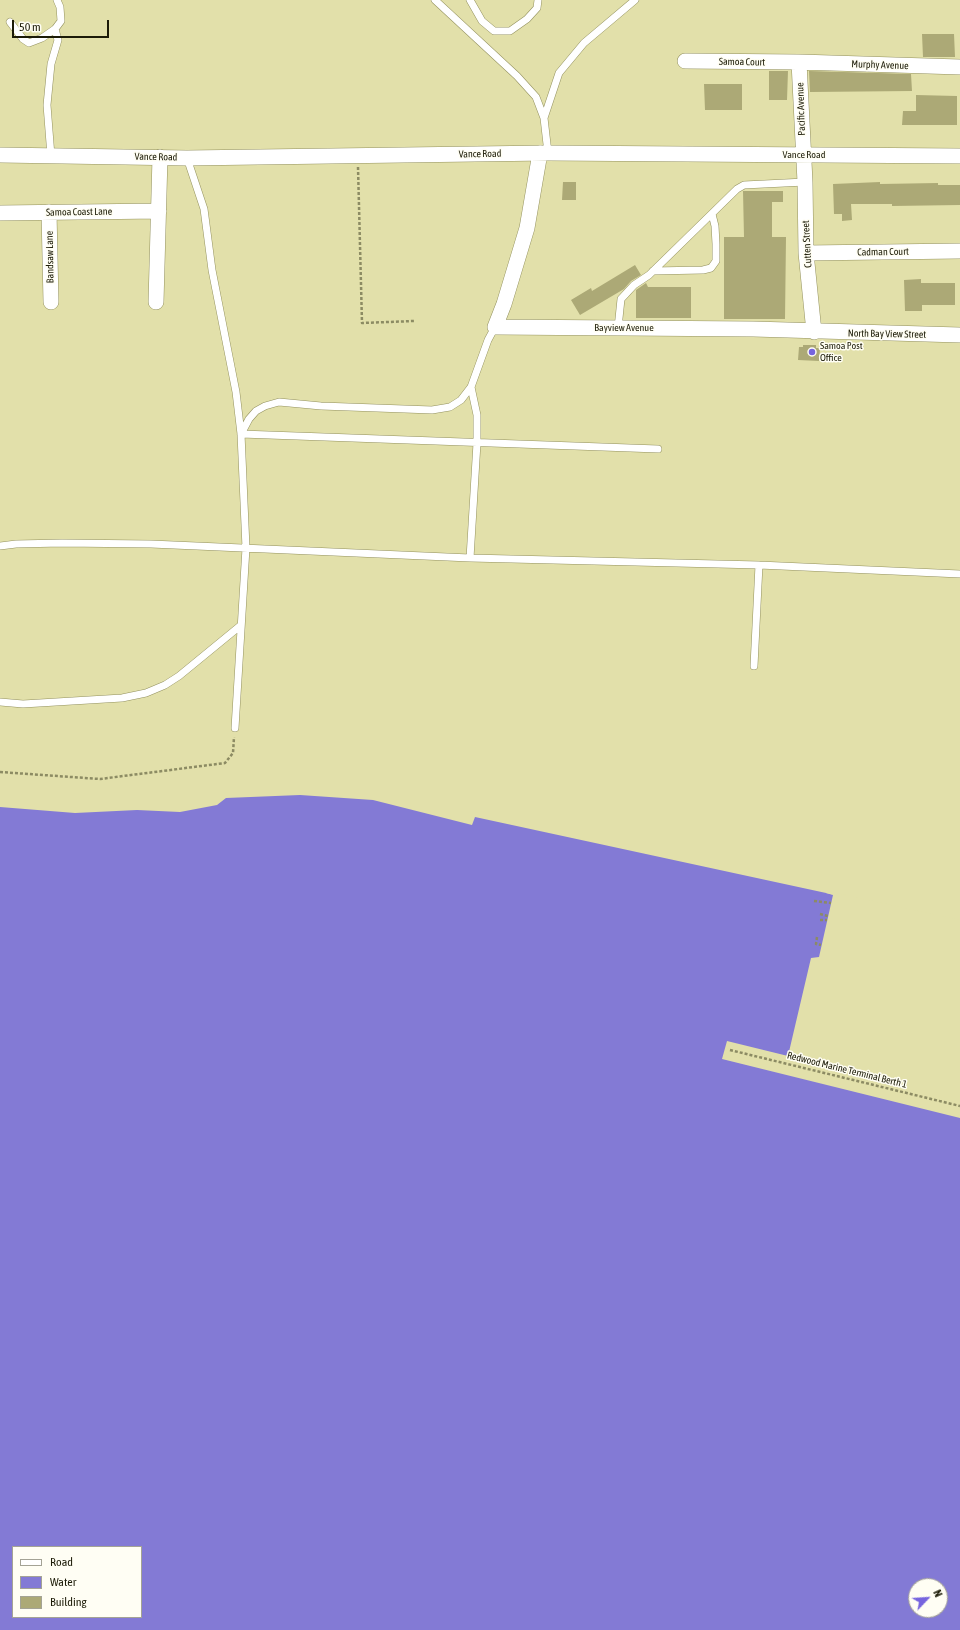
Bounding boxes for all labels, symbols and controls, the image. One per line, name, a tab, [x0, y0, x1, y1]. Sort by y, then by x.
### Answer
scale bar	[14, 12, 111, 38]
text: 50 m	[19, 20, 41, 34]
street label: Samoa Court	[719, 56, 765, 68]
street label: Murphy Avenue	[851, 58, 909, 72]
street label: Pacific Avenue	[794, 82, 808, 136]
street label: Vance Road	[458, 148, 502, 160]
street label: Vance Road	[783, 149, 825, 161]
street label: Vance Road	[134, 151, 178, 163]
street label: Samoa Coast Lane	[46, 205, 112, 219]
street label: Cutten Street	[800, 220, 814, 268]
street label: Bandsaw Lane	[44, 231, 56, 283]
street label: Cadman Court	[857, 246, 909, 258]
street label: Bayview Avenue	[594, 322, 654, 334]
street label: North Bay View Street	[848, 327, 926, 341]
place label: Samoa Post Office	[820, 340, 863, 364]
marker: Samoa Post Office	[807, 347, 817, 357]
street label: Redwood Marine Terminal Berth 1	[786, 1049, 908, 1091]
legend	[12, 1546, 142, 1618]
text: Road	[50, 1555, 73, 1569]
text: Water	[50, 1575, 76, 1589]
north arrow	[908, 1578, 948, 1618]
text: N	[931, 1588, 945, 1599]
text: Building	[50, 1595, 87, 1609]

